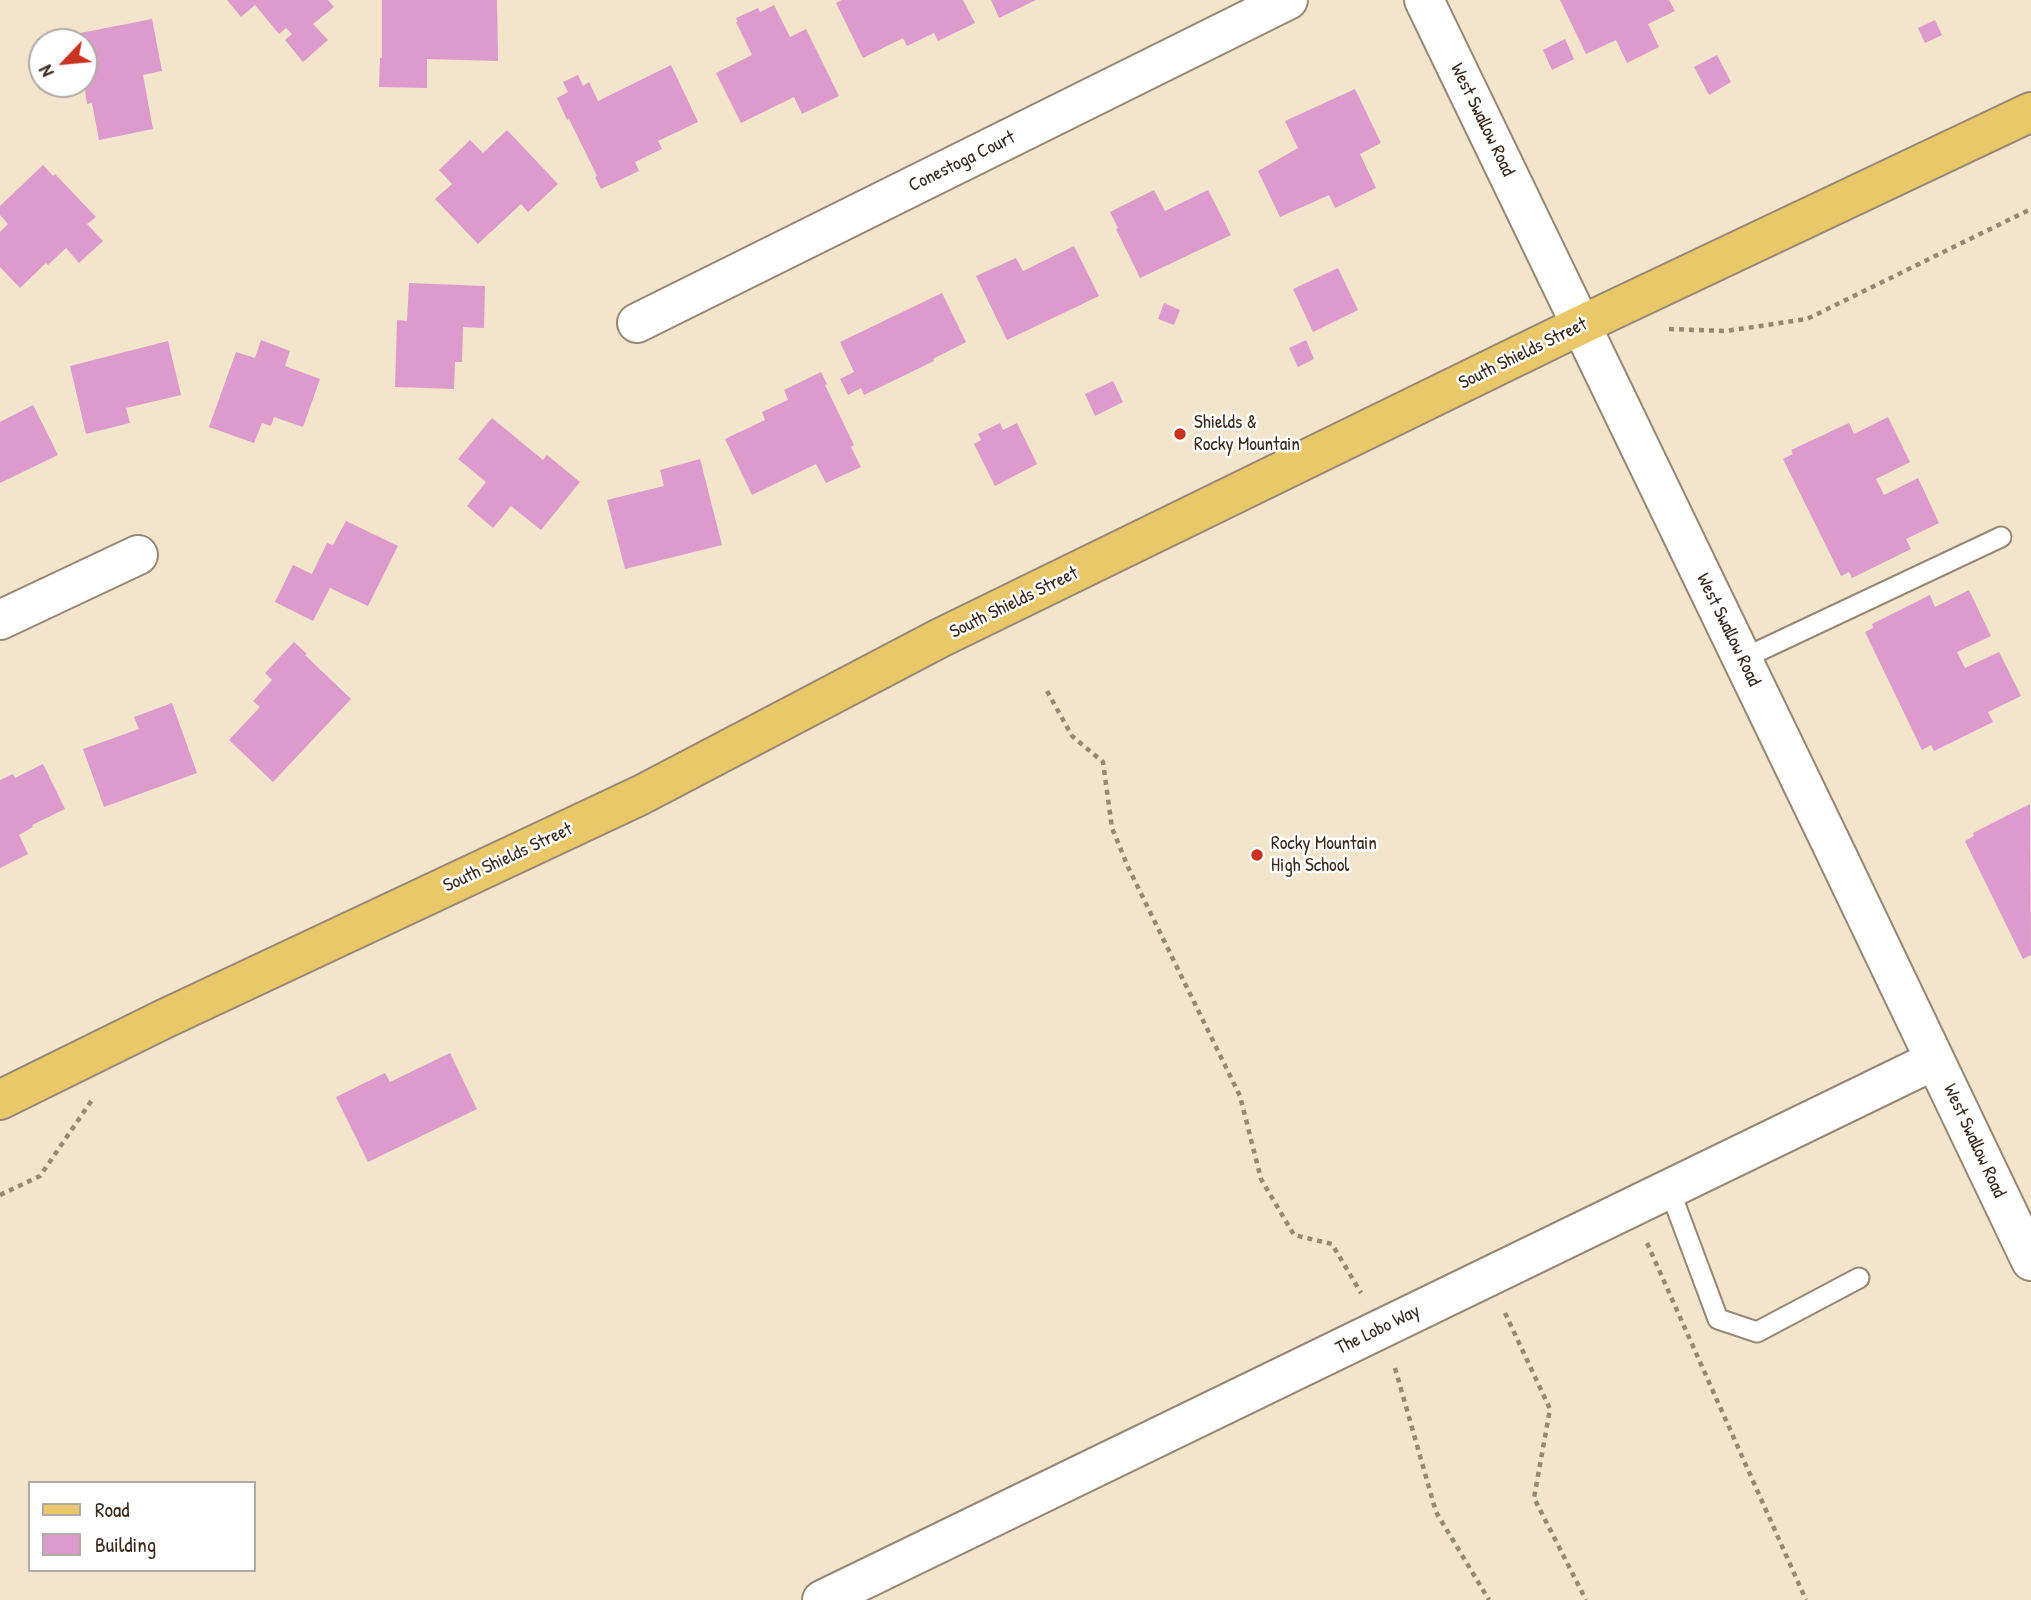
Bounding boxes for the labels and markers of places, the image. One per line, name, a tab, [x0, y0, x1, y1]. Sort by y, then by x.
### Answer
place label: Shields & Rocky Mountain	[1194, 412, 1300, 456]
marker: Shields & Rocky Mountain	[1172, 426, 1188, 442]
place label: Rocky Mountain High School	[1271, 833, 1377, 877]
marker: Rocky Mountain High School	[1249, 847, 1265, 863]

